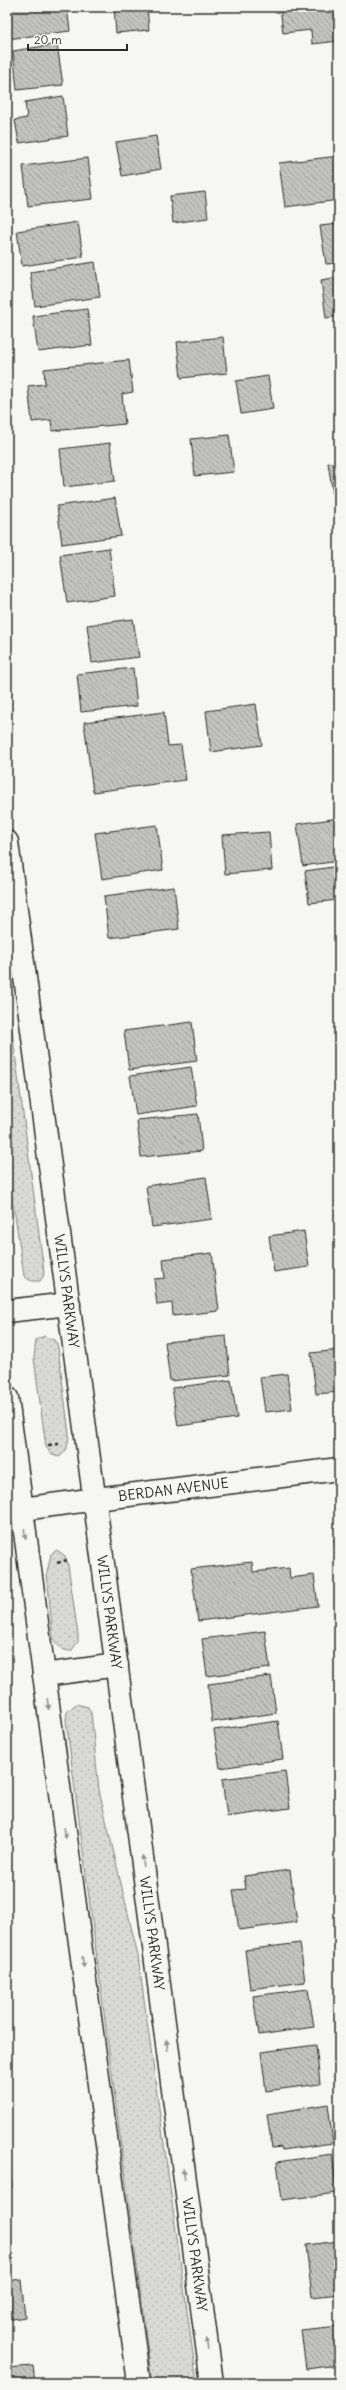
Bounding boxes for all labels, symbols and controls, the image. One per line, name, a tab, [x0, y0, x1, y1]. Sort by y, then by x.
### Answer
scale bar	[28, 26, 127, 52]
text: 20 m	[34, 32, 62, 47]
street label: WILLYS PARKWAY	[50, 1233, 83, 1349]
street label: BERDAN AVENUE	[117, 1474, 230, 1505]
one-way arrow	[22, 1528, 28, 1540]
street label: WILLYS PARKWAY	[93, 1554, 126, 1671]
one-way arrow	[45, 1698, 51, 1710]
one-way arrow	[62, 1827, 68, 1839]
one-way arrow	[140, 1854, 146, 1867]
street label: WILLYS PARKWAY	[136, 1875, 169, 1992]
one-way arrow	[79, 1956, 86, 1968]
one-way arrow	[164, 2039, 170, 2051]
one-way arrow	[181, 2168, 187, 2180]
street label: WILLYS PARKWAY	[178, 2196, 211, 2313]
one-way arrow	[204, 2338, 210, 2350]

